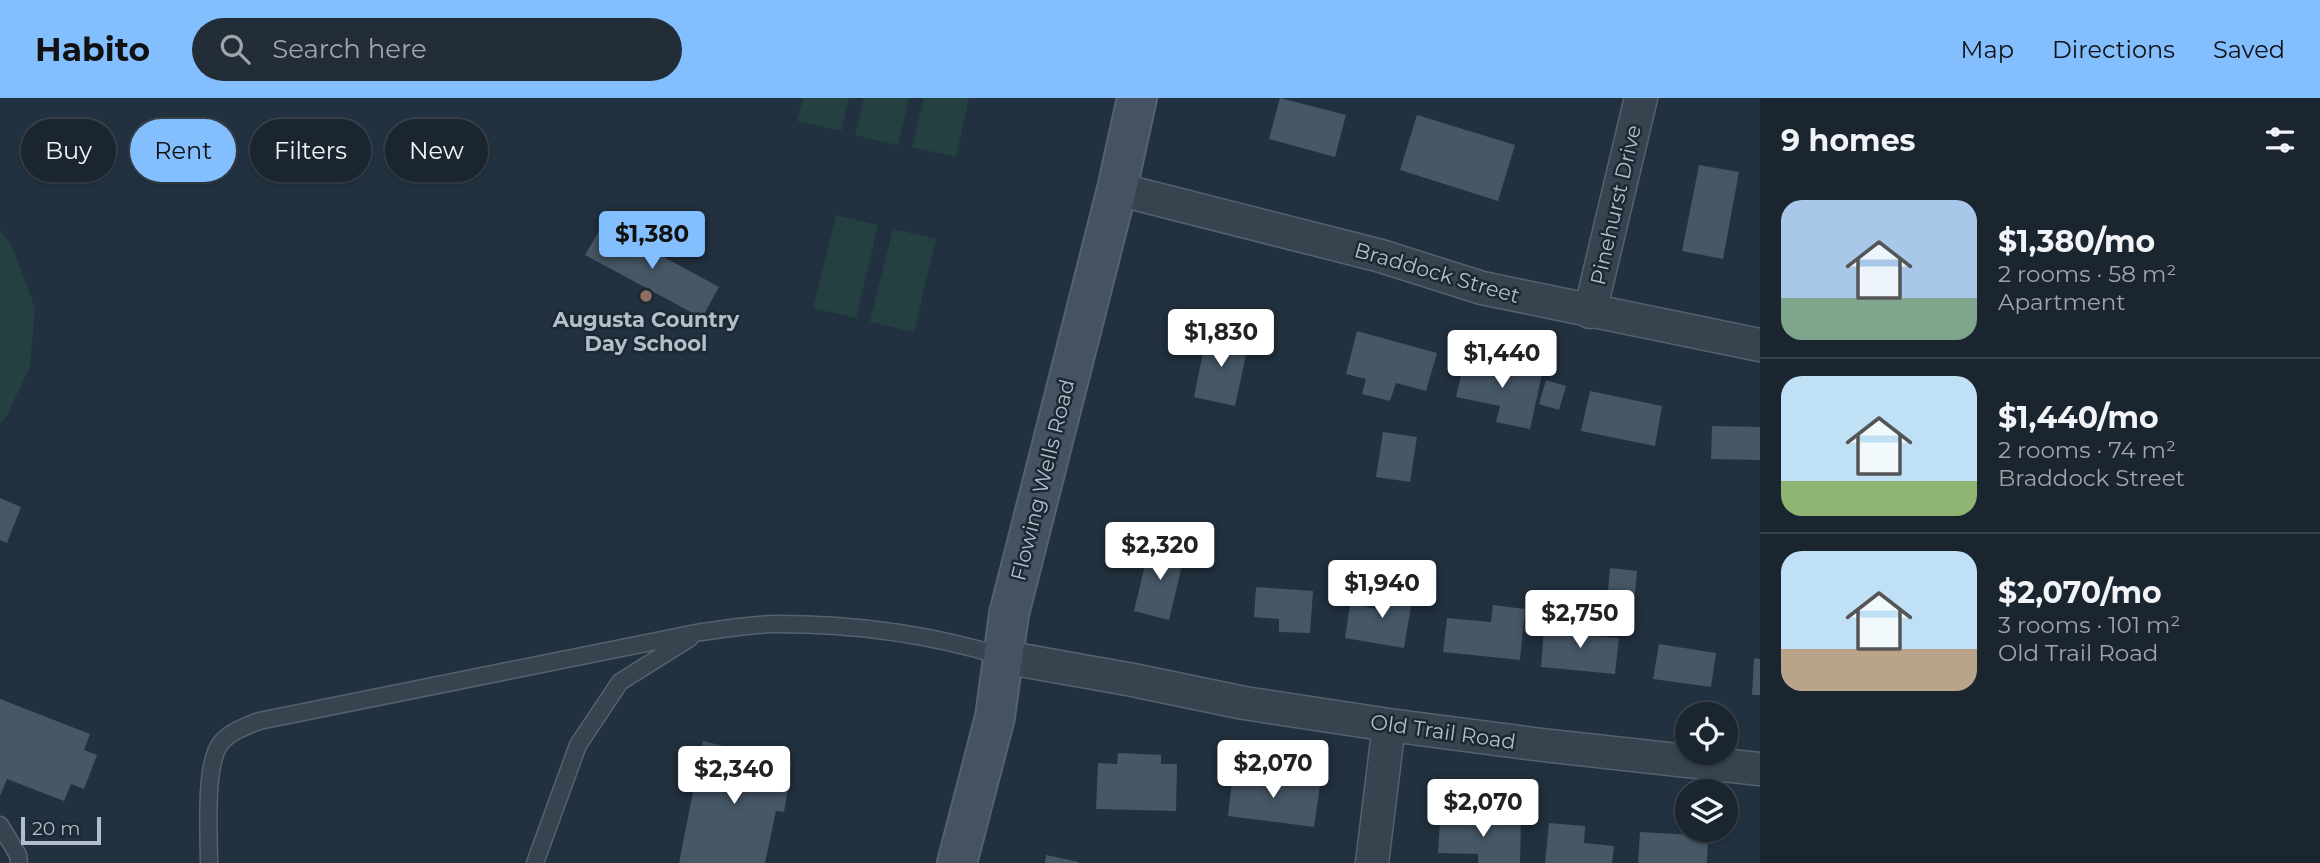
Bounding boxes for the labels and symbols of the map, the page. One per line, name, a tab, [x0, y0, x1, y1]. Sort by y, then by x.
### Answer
street label: Pinehurst Drive	[1585, 122, 1646, 287]
pin: $1,380	[595, 212, 709, 271]
street label: Braddock Street	[1352, 237, 1523, 308]
marker: Augusta Country Day School	[638, 288, 654, 304]
place label: Augusta Country Day School	[552, 307, 740, 356]
pin: $1,830	[1164, 310, 1278, 369]
pin: $1,440	[1445, 330, 1559, 390]
street label: Flowing Wells Road	[1005, 377, 1080, 583]
pin: $2,320	[1103, 522, 1217, 582]
pin: $1,940	[1325, 560, 1439, 620]
pin: $2,750	[1523, 590, 1637, 650]
street label: Old Trail Road	[1369, 709, 1517, 754]
pin: $2,070	[1216, 740, 1330, 800]
pin: $2,340	[677, 746, 791, 806]
pin: $2,070	[1426, 780, 1540, 839]
scale bar	[21, 814, 102, 846]

